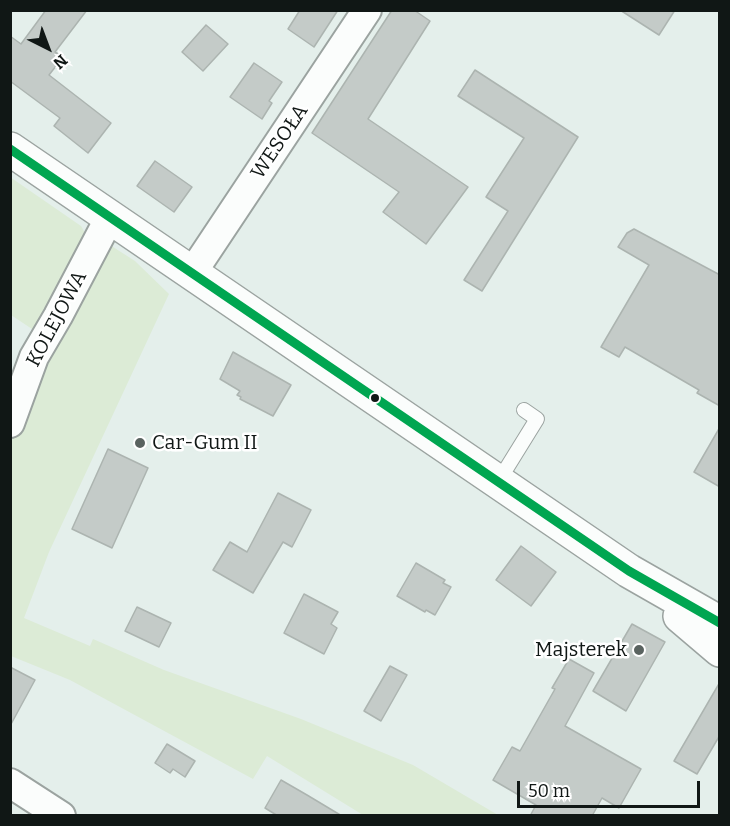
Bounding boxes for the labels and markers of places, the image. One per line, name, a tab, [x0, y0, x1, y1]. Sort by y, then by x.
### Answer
unlabelled marker	[369, 392, 381, 404]
place label: Car-Gum II	[152, 431, 257, 455]
marker: Car-Gum II	[133, 436, 147, 450]
place label: Majsterek	[535, 638, 627, 662]
marker: Majsterek	[632, 643, 646, 657]

